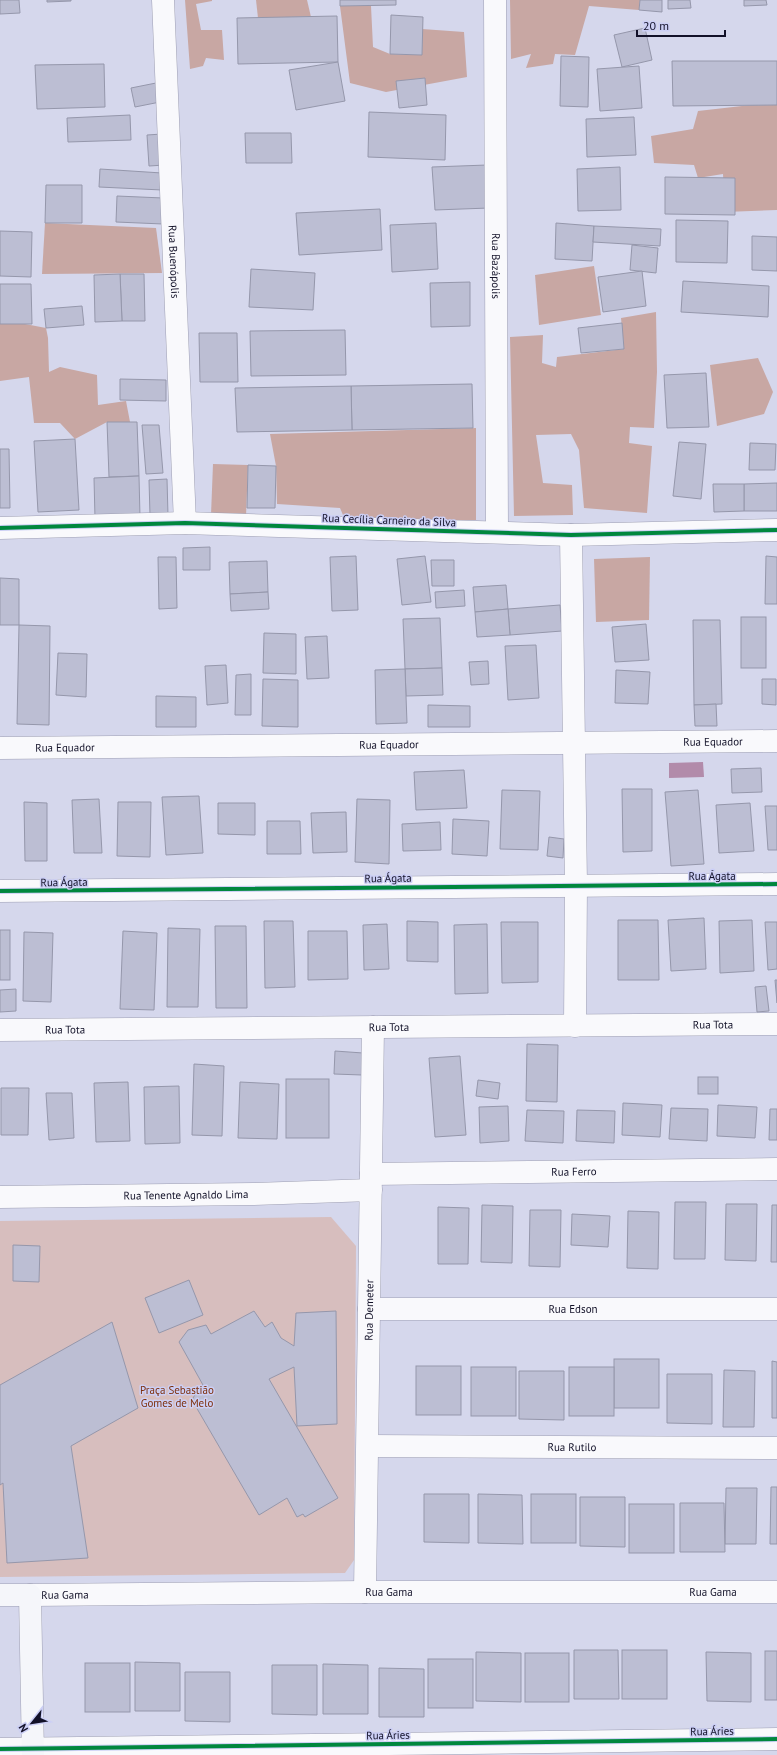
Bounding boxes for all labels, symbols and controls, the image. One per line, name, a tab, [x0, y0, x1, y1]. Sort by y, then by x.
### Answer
scale bar	[637, 12, 725, 38]
text: 20 m	[643, 18, 669, 33]
street label: Rua Buenópolis	[165, 225, 183, 299]
street label: Rua Bazápolis	[489, 233, 503, 299]
street label: Rua Cecília Carneiro da Silva	[322, 511, 456, 529]
street label: Rua Equador	[683, 734, 743, 749]
street label: Rua Equador	[359, 737, 419, 752]
street label: Rua Equador	[35, 740, 95, 755]
street label: Rua Ágata	[688, 869, 736, 883]
street label: Rua Ágata	[364, 871, 412, 885]
street label: Rua Ágata	[40, 875, 88, 889]
street label: Rua Tota	[693, 1017, 733, 1032]
street label: Rua Tota	[369, 1020, 409, 1034]
street label: Rua Tota	[45, 1022, 85, 1037]
street label: Rua Ferro	[551, 1164, 597, 1179]
street label: Rua Tenente Agnaldo Lima	[123, 1187, 249, 1203]
street label: Rua Demeter	[362, 1279, 376, 1341]
street label: Rua Edson	[548, 1302, 598, 1316]
park label: Praça Sebastião Gomes de Melo	[140, 1383, 214, 1410]
street label: Rua Rutilo	[547, 1440, 597, 1454]
street label: Rua Gama	[365, 1585, 413, 1599]
street label: Rua Gama	[689, 1585, 737, 1599]
street label: Rua Gama	[41, 1587, 89, 1602]
north arrow	[12, 1703, 52, 1743]
text: N	[15, 1721, 31, 1735]
street label: Rua Áries	[690, 1724, 734, 1738]
street label: Rua Áries	[366, 1728, 410, 1742]

